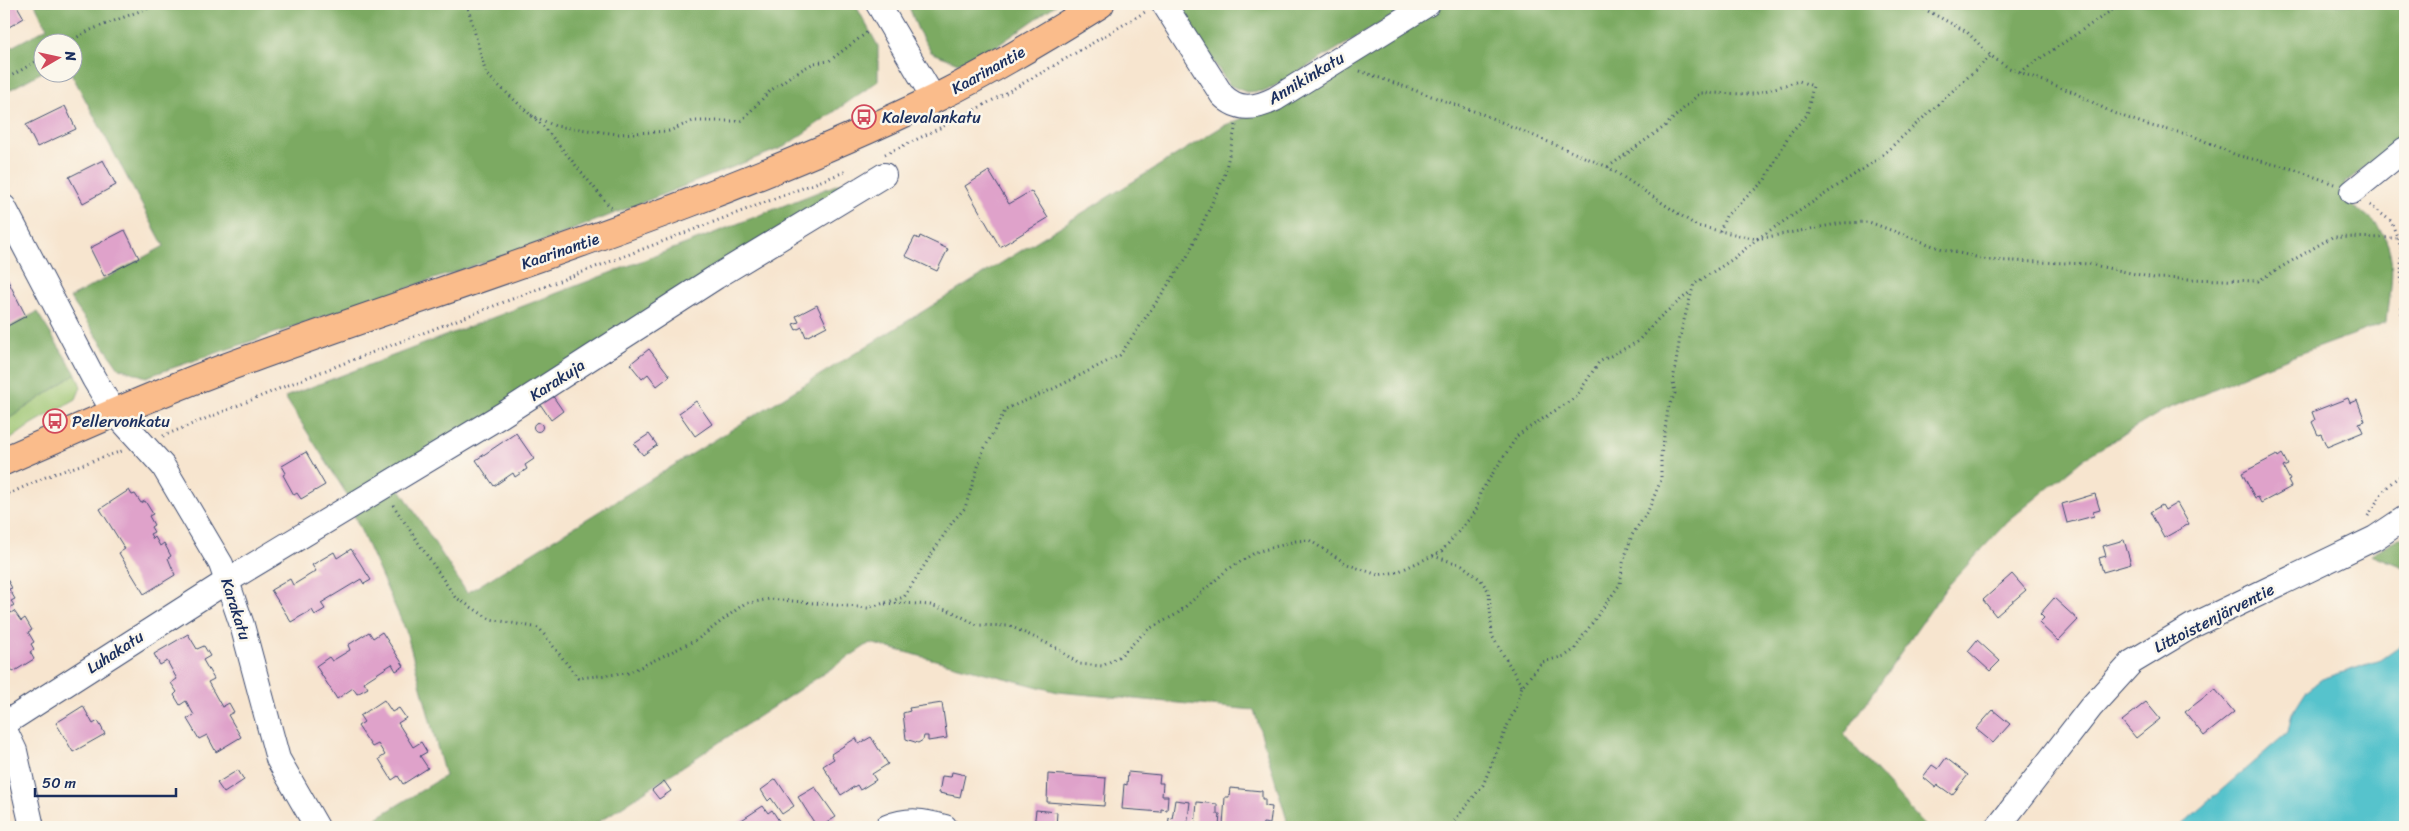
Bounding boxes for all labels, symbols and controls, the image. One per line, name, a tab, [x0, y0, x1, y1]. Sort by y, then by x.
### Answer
north arrow	[32, 32, 82, 82]
street label: Kaarinantie	[945, 37, 1031, 102]
street label: Annikinkatu	[1261, 43, 1350, 113]
text: N	[57, 48, 83, 63]
place label: Kalevalankatu	[882, 103, 981, 132]
bus stop icon: Kalevalankatu	[851, 104, 877, 130]
street label: Kaarinantie	[517, 224, 603, 278]
street label: Karakuja	[523, 351, 591, 409]
place label: Pellervonkatu	[72, 407, 170, 436]
bus stop icon: Pellervonkatu	[42, 408, 68, 434]
street label: Karakatu	[212, 574, 260, 644]
street label: Littoistenjärventie	[2148, 575, 2280, 661]
street label: Luhakatu	[80, 622, 150, 682]
scale bar	[35, 766, 176, 798]
text: 50 m	[42, 770, 77, 796]

